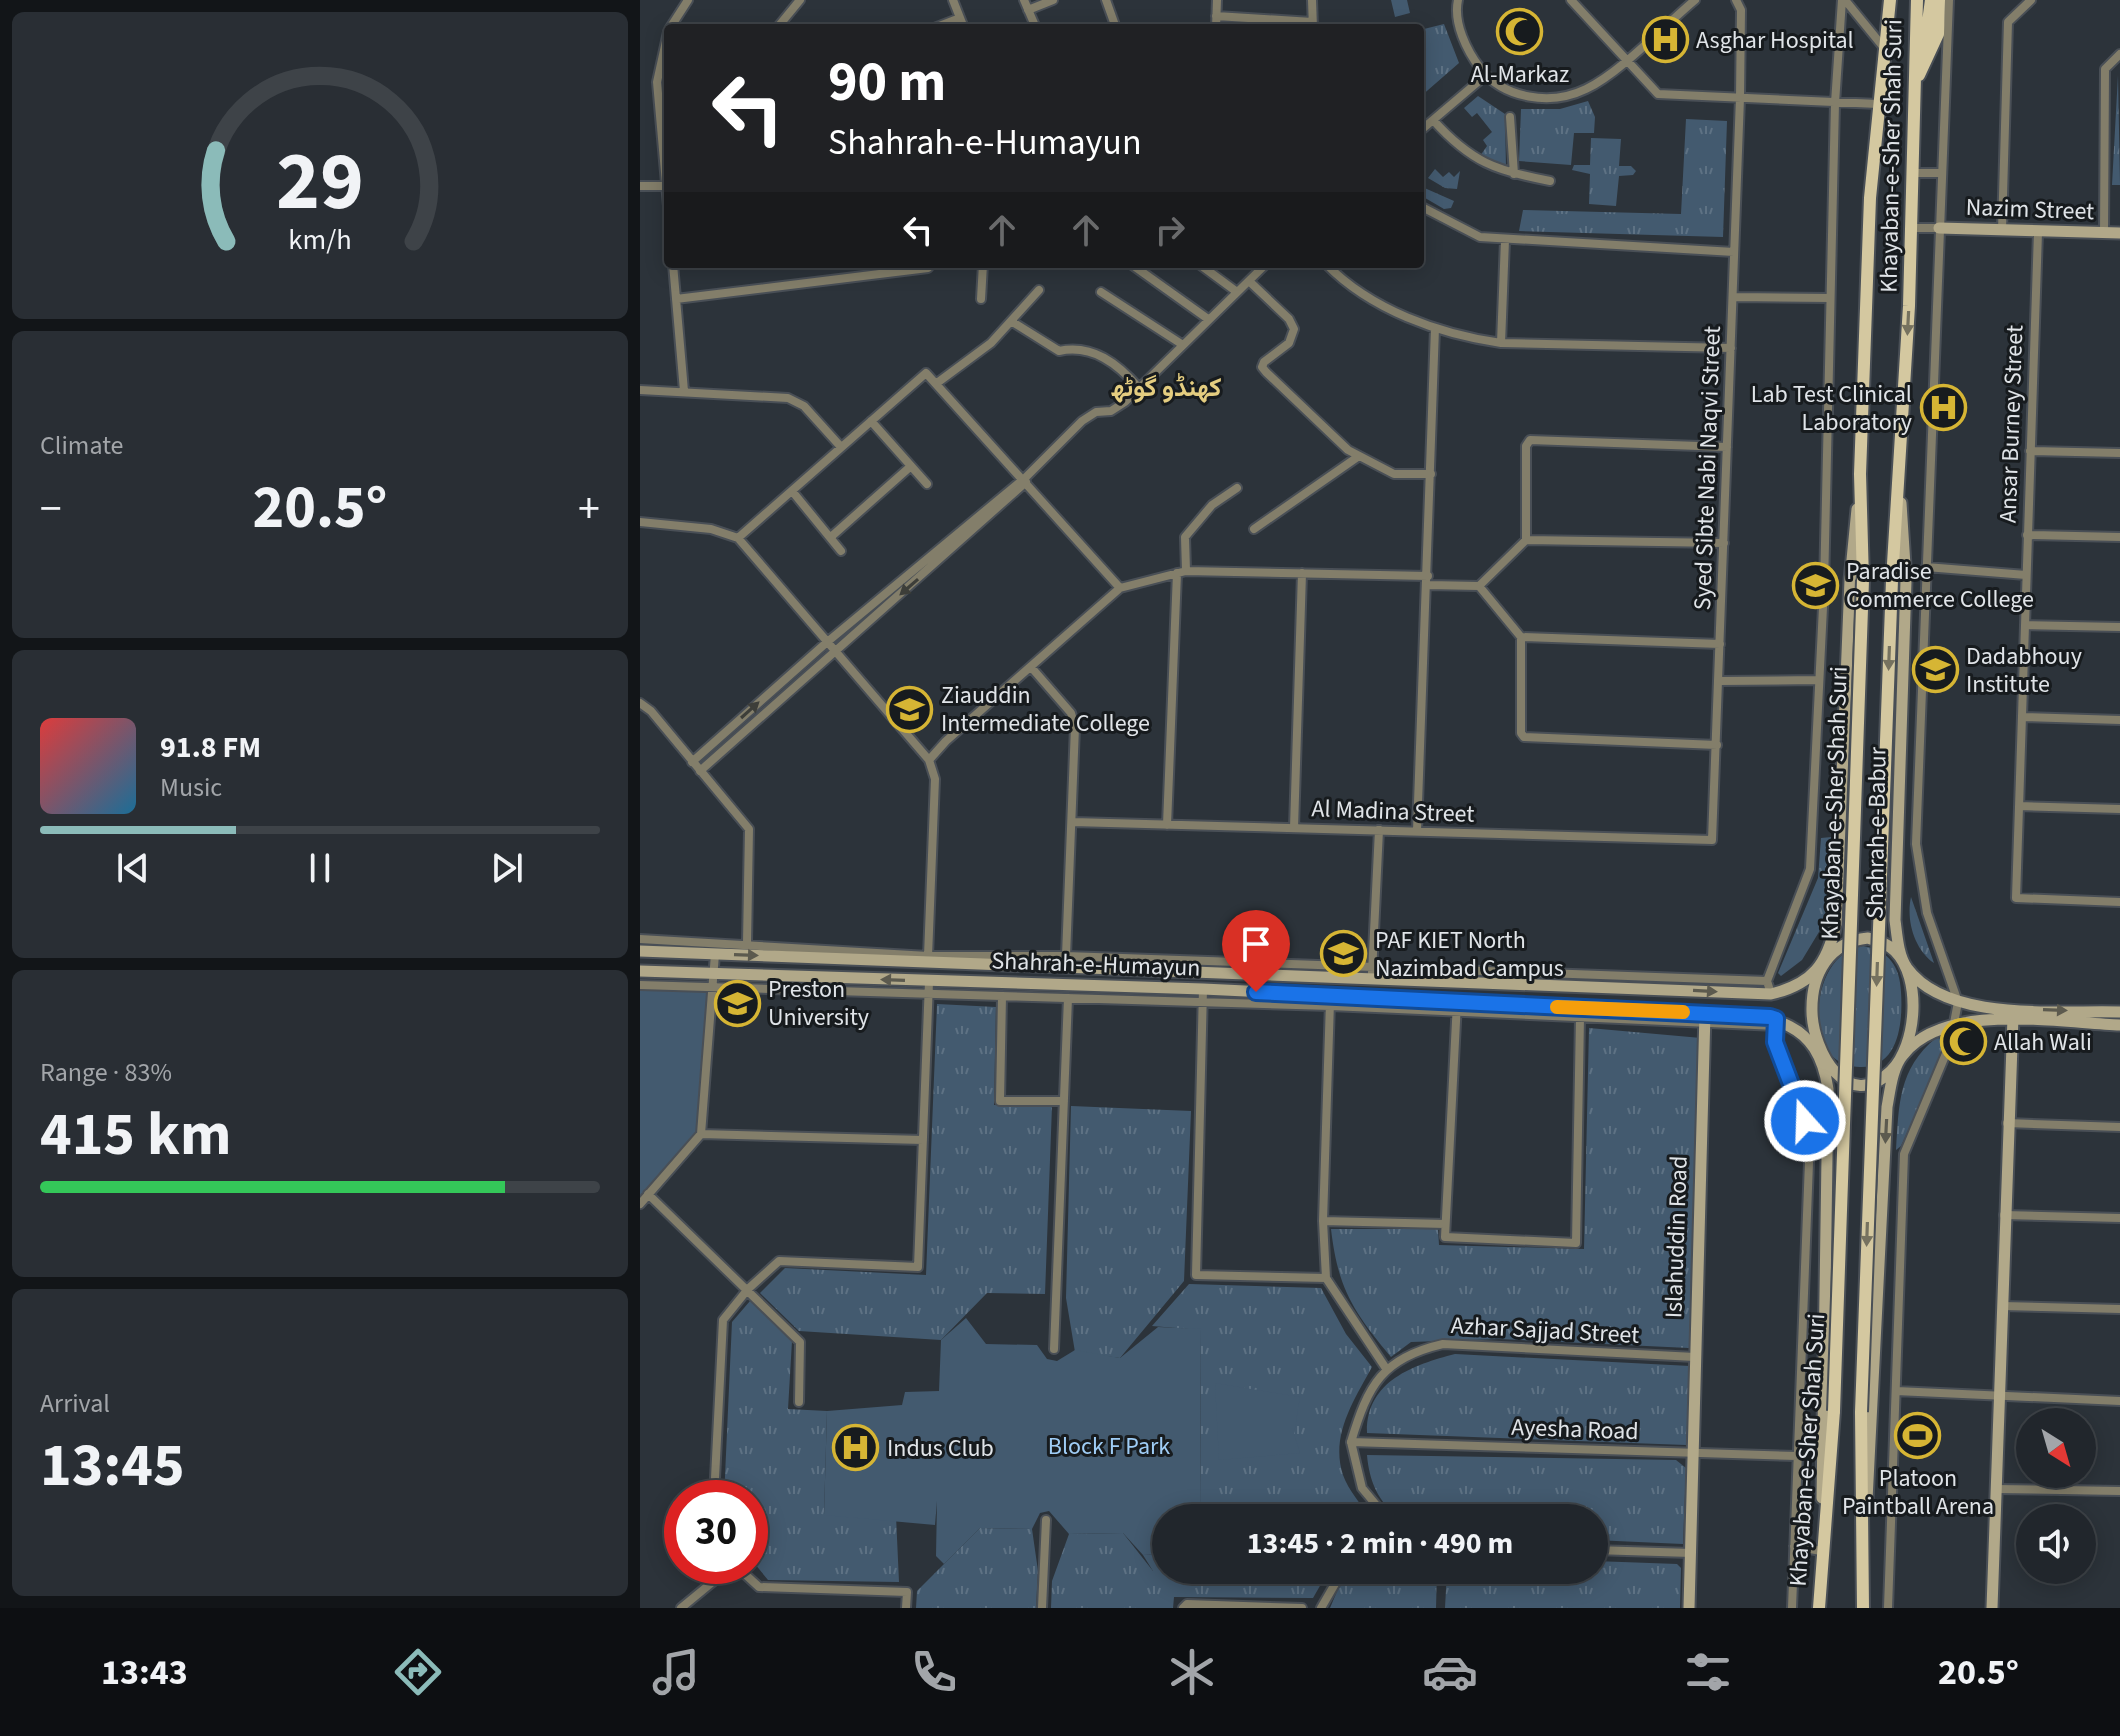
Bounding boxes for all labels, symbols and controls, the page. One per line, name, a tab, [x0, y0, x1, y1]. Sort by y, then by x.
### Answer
mosque icon: Al-Markaz	[1496, 8, 1544, 56]
hospital icon: Asghar Hospital	[1641, 16, 1689, 64]
street label: Khayaban-e-Sher Shah Suri	[1872, 19, 1911, 293]
place label: Asghar Hospital	[1696, 23, 1854, 58]
text: 90 m	[828, 43, 946, 122]
icon: left	[696, 56, 800, 160]
place label: Al-Markaz	[1471, 57, 1569, 92]
text: Shahrah-e-Humayun	[828, 117, 1142, 168]
text: 29	[276, 122, 364, 240]
street label: Nazim Street	[1965, 190, 2095, 229]
icon: left	[896, 208, 940, 252]
icon: ahead	[980, 208, 1024, 252]
icon: ahead	[1064, 208, 1108, 252]
icon: right	[1148, 208, 1192, 252]
text: km/h	[288, 220, 352, 260]
one-way arrow	[1902, 311, 1915, 336]
street label: Ansar Burney Street	[1991, 324, 2032, 524]
street label: Syed Sibte Nabi Naqvi Street	[1685, 325, 1730, 611]
district label: کھنڈو گوٹھ	[1110, 369, 1222, 406]
place label: Lab Test Clinical Laboratory	[1751, 377, 1912, 440]
hospital icon: Lab Test Clinical Laboratory	[1919, 384, 1967, 432]
text: Climate	[40, 427, 124, 464]
text: 20.5°	[253, 466, 387, 551]
text: −	[40, 478, 62, 541]
text: +	[578, 478, 600, 541]
place label: Paradise Commerce College	[1846, 554, 2034, 617]
school or university icon: Paradise Commerce College	[1791, 561, 1839, 609]
one-way arrow	[900, 577, 919, 595]
place label: Dadabhouy Institute	[1966, 639, 2082, 702]
one-way arrow	[1883, 646, 1896, 671]
school or university icon: Dadabhouy Institute	[1911, 646, 1959, 694]
street label: Khayaban-e-Sher Shah Suri	[1812, 666, 1857, 940]
place label: Ziauddin Intermediate College	[941, 678, 1150, 741]
school or university icon: Ziauddin Intermediate College	[886, 685, 934, 733]
one-way arrow	[741, 702, 760, 720]
text: 91.8 FM	[160, 726, 261, 769]
street label: Shahrah-e-Babur	[1858, 746, 1896, 919]
text: Music	[160, 769, 222, 806]
street label: Al Madina Street	[1311, 791, 1475, 832]
icon: previous	[111, 846, 155, 890]
icon: pause	[298, 846, 342, 890]
icon: next	[485, 846, 529, 890]
pin	[1222, 910, 1290, 992]
icon: arrive	[1234, 922, 1278, 966]
place label: PAF KIET North Nazimbad Campus	[1375, 923, 1564, 986]
school or university icon: PAF KIET North Nazimbad Campus	[1320, 930, 1368, 978]
street label: Shahrah-e-Humayun	[991, 943, 1201, 986]
one-way arrow	[734, 949, 759, 962]
one-way arrow	[1871, 962, 1884, 987]
place label: Preston University	[768, 972, 869, 1035]
one-way arrow	[880, 974, 905, 987]
school or university icon: Preston University	[713, 979, 761, 1027]
one-way arrow	[1693, 985, 1718, 998]
one-way arrow	[2043, 1004, 2068, 1017]
mosque icon: Allah Wali	[1939, 1018, 1987, 1066]
place label: Allah Wali	[1994, 1025, 2092, 1060]
text: Range · 83%	[40, 1054, 172, 1091]
position arrow	[1763, 1079, 1847, 1163]
text: 415 km	[40, 1093, 231, 1178]
one-way arrow	[1879, 1119, 1892, 1144]
street label: Islahuddin Road	[1656, 1155, 1697, 1319]
one-way arrow	[1861, 1222, 1874, 1247]
street label: Azhar Sajjad Street	[1450, 1308, 1640, 1353]
street label: Khayaban-e-Sher Shah Suri	[1781, 1312, 1834, 1588]
text: Arrival	[40, 1385, 110, 1422]
north arrow	[2016, 1408, 2096, 1488]
map controls	[2016, 1408, 2096, 1584]
street label: Ayesha Road	[1511, 1410, 1639, 1449]
sports icon: Platoon Paintball Arena	[1894, 1412, 1942, 1460]
text: 13:45	[40, 1424, 185, 1509]
hospital icon: Indus Club	[832, 1424, 880, 1472]
park label: Block F Park	[1048, 1429, 1170, 1464]
place label: Indus Club	[887, 1431, 994, 1466]
place label: Platoon Paintball Arena	[1842, 1461, 1994, 1524]
speed limit sign: 30	[664, 1480, 768, 1584]
button: sound	[2016, 1504, 2096, 1584]
text: 13:45 · 2 min · 490 m	[1247, 1522, 1513, 1565]
icon: directions	[390, 1644, 446, 1700]
icon: music	[648, 1644, 704, 1700]
icon: phone	[906, 1644, 962, 1700]
icon: climate	[1164, 1644, 1220, 1700]
icon: car	[1422, 1644, 1478, 1700]
icon: filters	[1680, 1644, 1736, 1700]
text: 13:43	[101, 1647, 188, 1698]
text: 20.5°	[1938, 1647, 2019, 1698]

